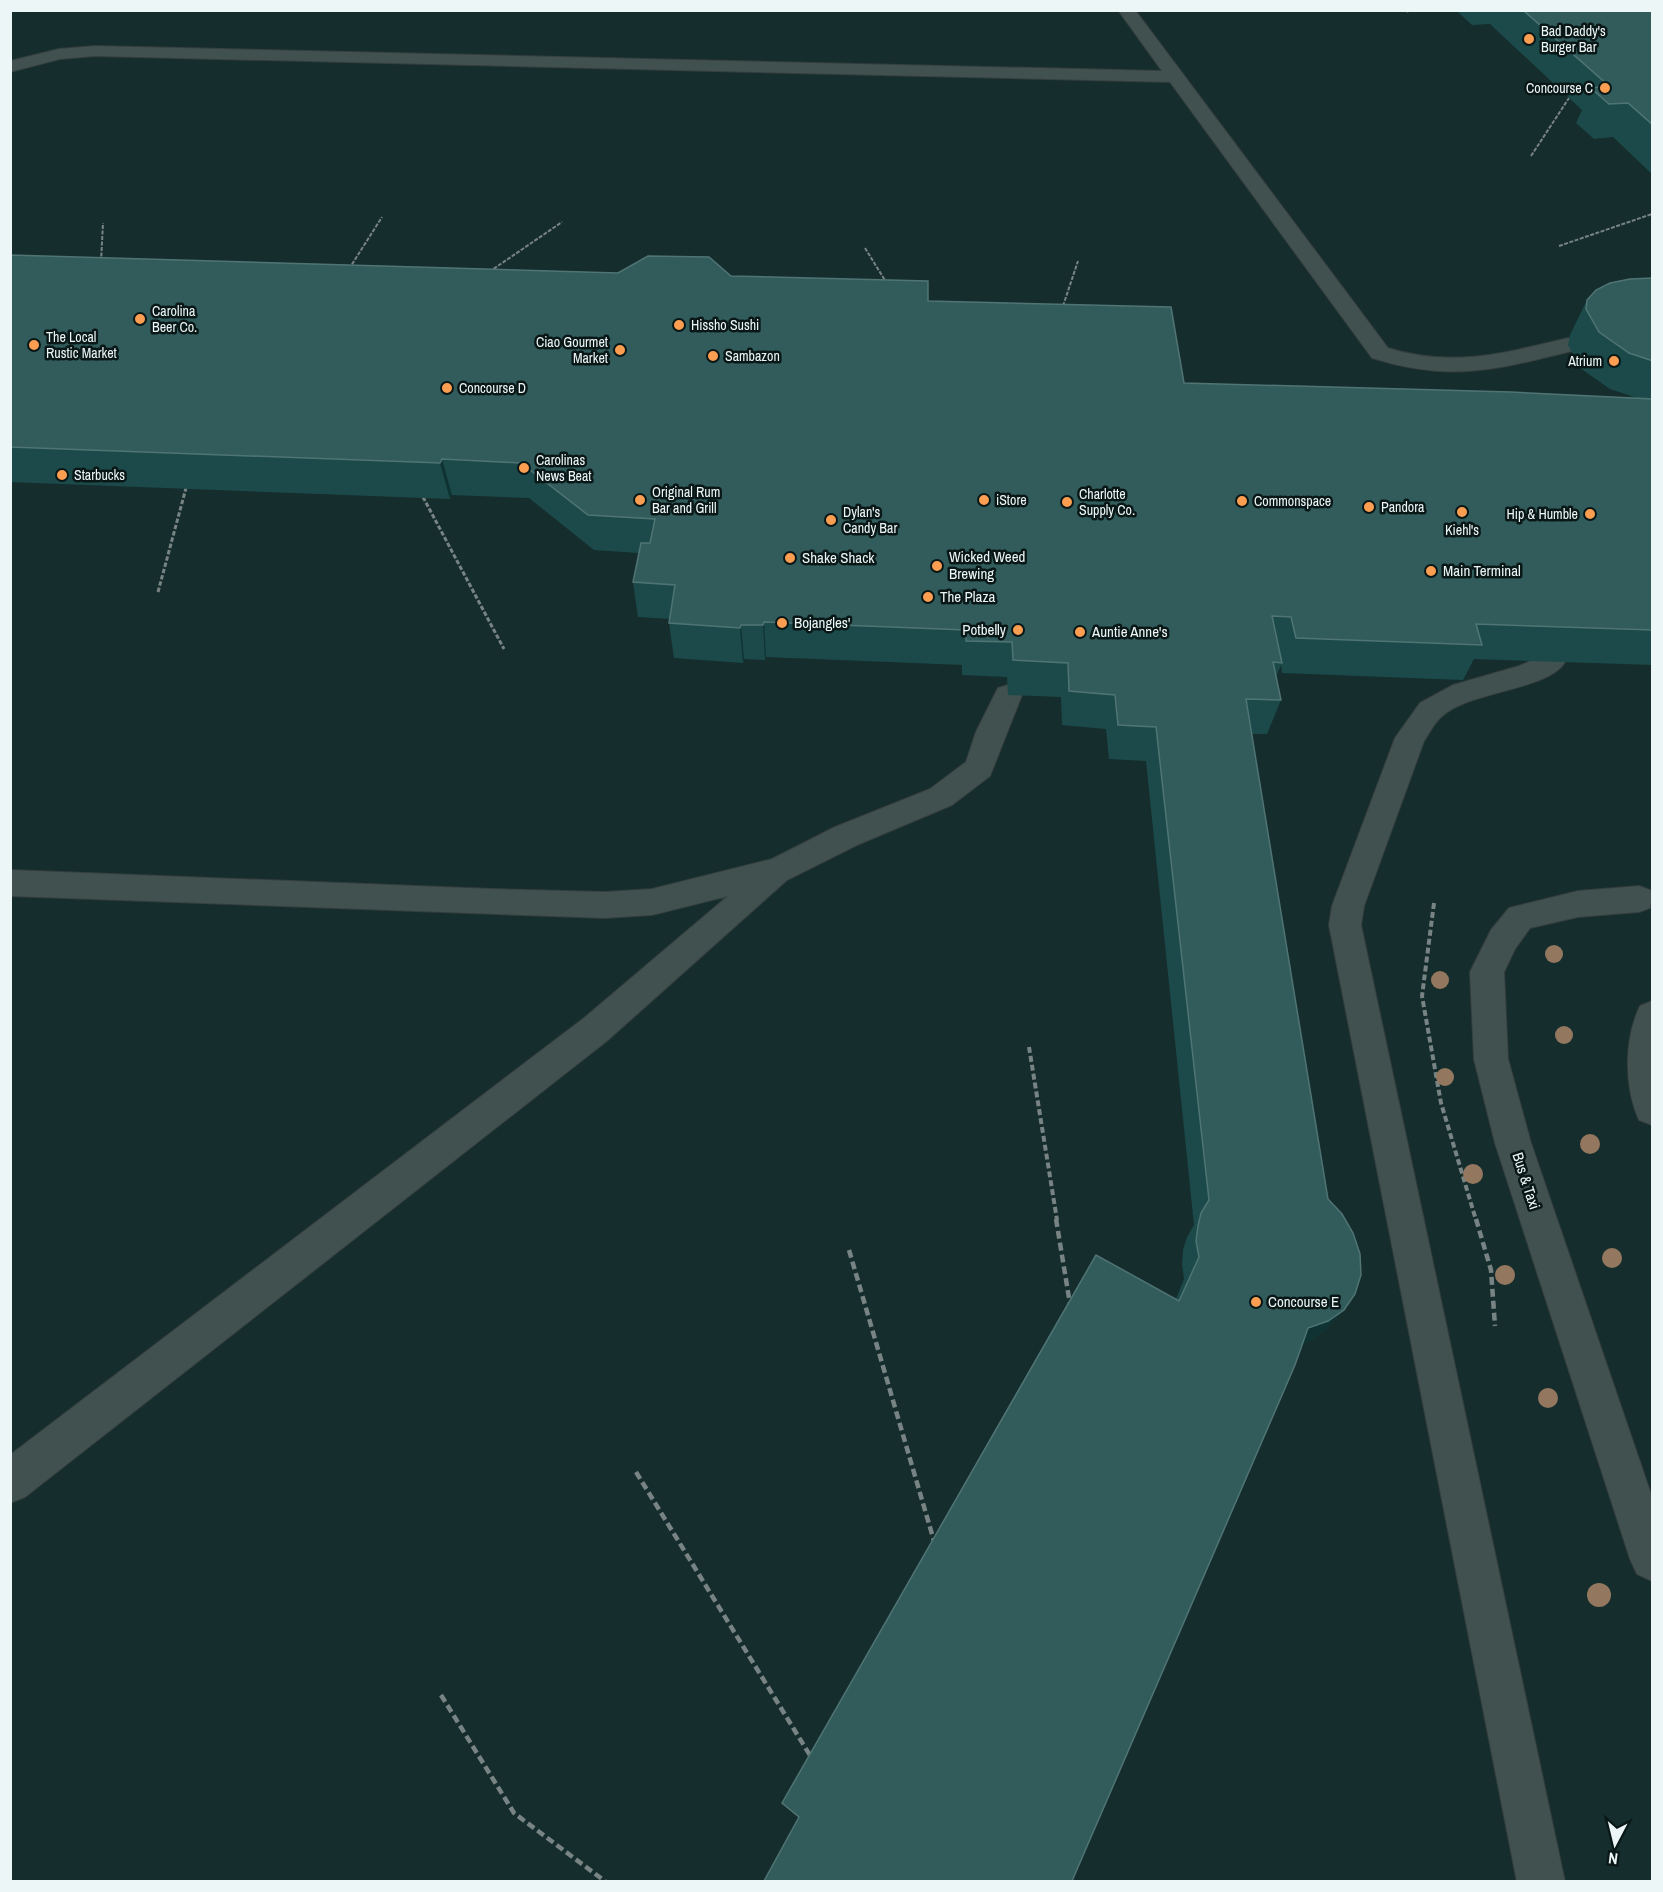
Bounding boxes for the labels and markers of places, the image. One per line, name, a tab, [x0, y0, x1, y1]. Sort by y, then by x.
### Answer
place label: Bad Daddy's Burger Bar	[1541, 22, 1606, 56]
marker: Bad Daddy's Burger Bar	[1522, 32, 1536, 46]
place label: Concourse C	[1526, 79, 1593, 97]
marker: Concourse C	[1598, 81, 1612, 95]
place label: Carolina Beer Co.	[152, 302, 197, 336]
marker: Carolina Beer Co.	[133, 312, 147, 326]
place label: Hissho Sushi	[691, 316, 759, 334]
marker: Hissho Sushi	[672, 318, 686, 332]
place label: The Local Rustic Market	[46, 328, 117, 362]
place label: Ciao Gourmet Market	[536, 333, 608, 367]
marker: The Local Rustic Market	[27, 338, 41, 352]
marker: Ciao Gourmet Market	[613, 343, 627, 357]
place label: Sambazon	[725, 347, 780, 365]
marker: Sambazon	[706, 349, 720, 363]
place label: Atrium	[1567, 352, 1602, 370]
marker: Atrium	[1607, 354, 1621, 368]
place label: Concourse D	[459, 379, 526, 397]
marker: Concourse D	[440, 381, 454, 395]
place label: Carolinas News Beat	[536, 451, 592, 485]
marker: Carolinas News Beat	[517, 461, 531, 475]
place label: Starbucks	[74, 466, 125, 484]
marker: Starbucks	[55, 468, 69, 482]
place label: Original Rum Bar and Grill	[652, 483, 720, 517]
place label: Charlotte Supply Co.	[1079, 485, 1135, 519]
place label: iStore	[996, 491, 1027, 509]
place label: Commonspace	[1254, 492, 1331, 510]
marker: Original Rum Bar and Grill	[633, 493, 647, 507]
marker: iStore	[977, 493, 991, 507]
marker: Commonspace	[1235, 494, 1249, 508]
marker: Charlotte Supply Co.	[1060, 495, 1074, 509]
place label: Pandora	[1381, 498, 1425, 516]
marker: Pandora	[1362, 500, 1376, 514]
place label: Dylan's Candy Bar	[843, 503, 897, 537]
marker: Kiehl's	[1455, 505, 1469, 519]
place label: Hip & Humble	[1507, 505, 1578, 523]
marker: Hip & Humble	[1583, 507, 1597, 521]
marker: Dylan's Candy Bar	[824, 513, 838, 527]
place label: Kiehl's	[1445, 521, 1479, 539]
place label: Wicked Weed Brewing	[949, 546, 1025, 584]
place label: Shake Shack	[802, 547, 875, 568]
marker: Shake Shack	[783, 551, 797, 565]
marker: Wicked Weed Brewing	[930, 559, 944, 573]
place label: Main Terminal	[1443, 560, 1521, 581]
marker: Main Terminal	[1424, 564, 1438, 578]
place label: The Plaza	[940, 586, 996, 607]
marker: The Plaza	[921, 590, 935, 604]
place label: Bojangles'	[794, 612, 850, 633]
marker: Bojangles'	[775, 616, 789, 630]
place label: Potbelly	[962, 619, 1007, 640]
place label: Auntie Anne's	[1091, 621, 1168, 642]
marker: Potbelly	[1011, 623, 1025, 637]
marker: Auntie Anne's	[1073, 625, 1087, 639]
place label: Concourse E	[1268, 1291, 1339, 1312]
marker: Concourse E	[1249, 1295, 1263, 1309]

